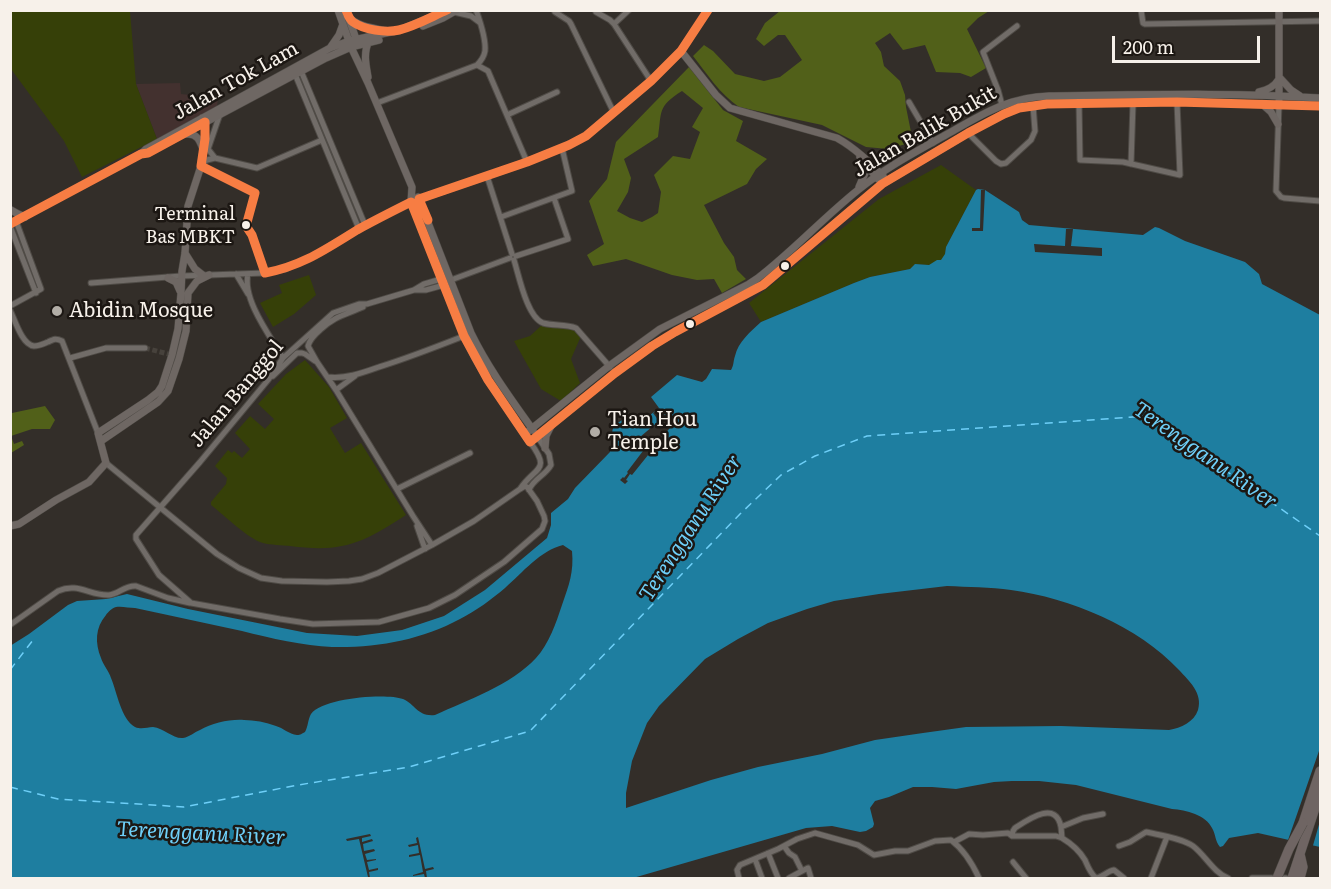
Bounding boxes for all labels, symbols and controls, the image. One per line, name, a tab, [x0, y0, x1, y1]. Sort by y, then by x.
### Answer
scale bar	[1115, 24, 1264, 62]
text: 200 m	[1123, 33, 1174, 60]
street label: Jalan Tok Lam	[169, 37, 303, 125]
street label: Jalan Balik Bukit	[849, 81, 1001, 183]
place label: Terminal Bas MBKT	[146, 204, 235, 246]
marker: Terminal Bas MBKT	[240, 219, 252, 231]
unlabelled marker	[779, 260, 791, 272]
place label: Abidin Mosque	[69, 299, 213, 323]
marker: Abidin Mosque	[50, 304, 64, 318]
unlabelled marker	[684, 318, 696, 330]
street label: Jalan Banggol	[185, 335, 289, 453]
water label: Terengganu River	[1129, 397, 1281, 515]
place label: Tian Hou Temple	[607, 408, 697, 455]
marker: Tian Hou Temple	[588, 425, 602, 439]
water label: Terengganu River	[634, 450, 748, 606]
water label: Terengganu River	[116, 817, 286, 851]

